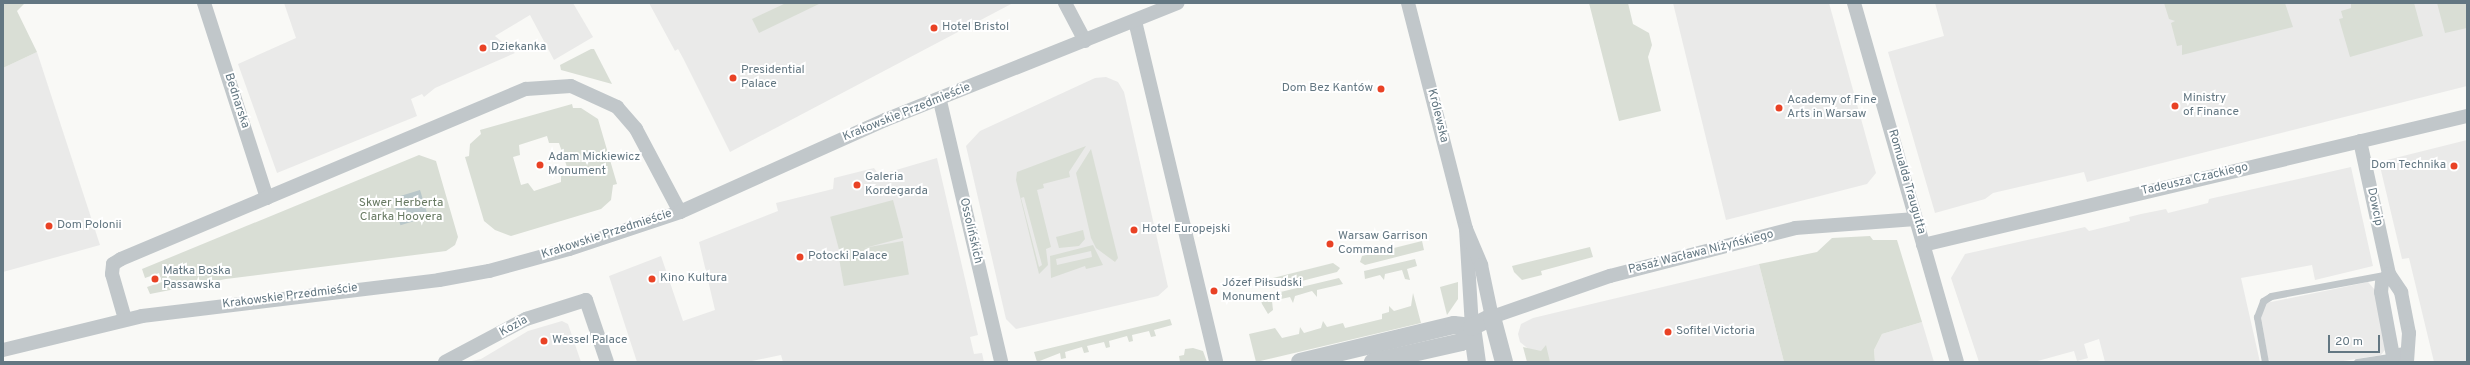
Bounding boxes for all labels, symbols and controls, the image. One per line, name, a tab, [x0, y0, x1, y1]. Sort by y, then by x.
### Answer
place label: Hotel Bristol	[942, 21, 1009, 35]
marker: Hotel Bristol	[929, 23, 939, 33]
place label: Dziekanka	[491, 41, 546, 55]
marker: Dziekanka	[478, 43, 488, 53]
place label: Presidential Palace	[741, 64, 805, 92]
street label: Bednarska	[220, 72, 252, 130]
marker: Presidential Palace	[728, 73, 738, 83]
street label: Krakowskie Przedmieście	[841, 81, 973, 145]
place label: Dom Bez Kantów	[1282, 82, 1373, 96]
marker: Dom Bez Kantów	[1376, 84, 1386, 94]
street label: Królewska	[1423, 88, 1451, 144]
place label: Ministry of Finance	[2183, 92, 2239, 120]
place label: Academy of Fine Arts in Warsaw	[1787, 94, 1877, 122]
marker: Ministry of Finance	[2170, 101, 2180, 111]
marker: Academy of Fine Arts in Warsaw	[1774, 103, 1784, 113]
street label: Romualda Traugutta	[1884, 128, 1928, 236]
place label: Adam Mickiewicz Monument	[548, 151, 640, 179]
place label: Dom Technika	[2371, 159, 2446, 173]
marker: Adam Mickiewicz Monument	[535, 160, 545, 170]
street label: Tadeusza Czackiego	[2140, 161, 2250, 199]
marker: Dom Technika	[2449, 161, 2459, 171]
place label: Galeria Kordegarda	[865, 171, 928, 199]
marker: Galeria Kordegarda	[852, 180, 862, 190]
street label: Dowcip	[2363, 186, 2385, 228]
park label: Skwer Herberta Clarka Hoovera	[359, 197, 443, 225]
street label: Ossolińskich	[955, 197, 985, 265]
street label: Krakowskie Przedmieście	[540, 207, 674, 263]
place label: Dom Polonii	[57, 219, 122, 233]
marker: Dom Polonii	[44, 221, 54, 231]
place label: Hotel Europejski	[1142, 223, 1230, 237]
marker: Hotel Europejski	[1129, 225, 1139, 235]
street label: Pasaż Wacława Niżyńskiego	[1627, 228, 1775, 278]
place label: Warsaw Garrison Command	[1338, 230, 1428, 258]
marker: Warsaw Garrison Command	[1325, 239, 1335, 249]
place label: Potocki Palace	[808, 250, 888, 264]
marker: Potocki Palace	[795, 252, 805, 262]
place label: Matka Boska Passawska	[163, 265, 230, 293]
place label: Kino Kultura	[660, 272, 727, 286]
marker: Matka Boska Passawska	[150, 274, 160, 284]
marker: Kino Kultura	[647, 274, 657, 284]
place label: Józef Piłsudski Monument	[1222, 277, 1302, 305]
street label: Krakowskie Przedmieście	[222, 282, 358, 312]
marker: Józef Piłsudski Monument	[1209, 286, 1219, 296]
street label: Kozia	[498, 314, 530, 340]
place label: Sofitel Victoria	[1676, 325, 1755, 339]
marker: Sofitel Victoria	[1663, 327, 1673, 337]
scale bar	[2330, 327, 2382, 353]
place label: Wessel Palace	[552, 334, 628, 348]
text: 20 m	[2335, 334, 2363, 350]
marker: Wessel Palace	[539, 336, 549, 346]

